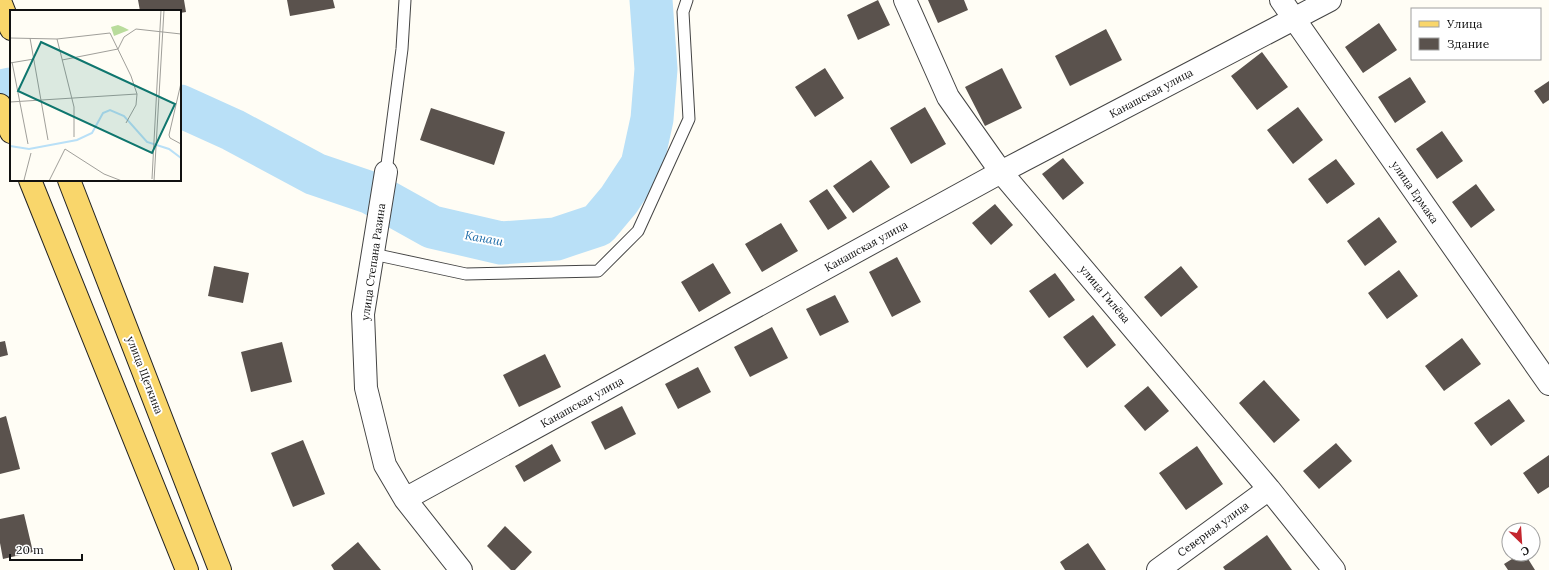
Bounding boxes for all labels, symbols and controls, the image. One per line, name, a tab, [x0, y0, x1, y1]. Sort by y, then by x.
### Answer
legend	[1411, 8, 1541, 60]
inset map	[10, 10, 181, 181]
text: Улица	[1446, 16, 1483, 31]
text: Здание	[1447, 36, 1490, 51]
street label: Канашская улица	[1107, 65, 1196, 121]
street label: улица Ермака	[1388, 158, 1442, 226]
street label: улица Степана Разина	[358, 202, 388, 322]
street label: Канашская улица	[822, 217, 910, 275]
water label: Канаш	[464, 227, 505, 249]
street label: улица Гилёва	[1077, 262, 1133, 326]
street label: улица Щеткина	[124, 334, 166, 416]
street label: Канашская улица	[538, 373, 626, 431]
street label: Северная улица	[1175, 498, 1252, 560]
north arrow	[1501, 522, 1541, 562]
scale bar	[10, 536, 82, 562]
text: 20 m	[16, 542, 44, 557]
text: С	[1518, 543, 1532, 559]

